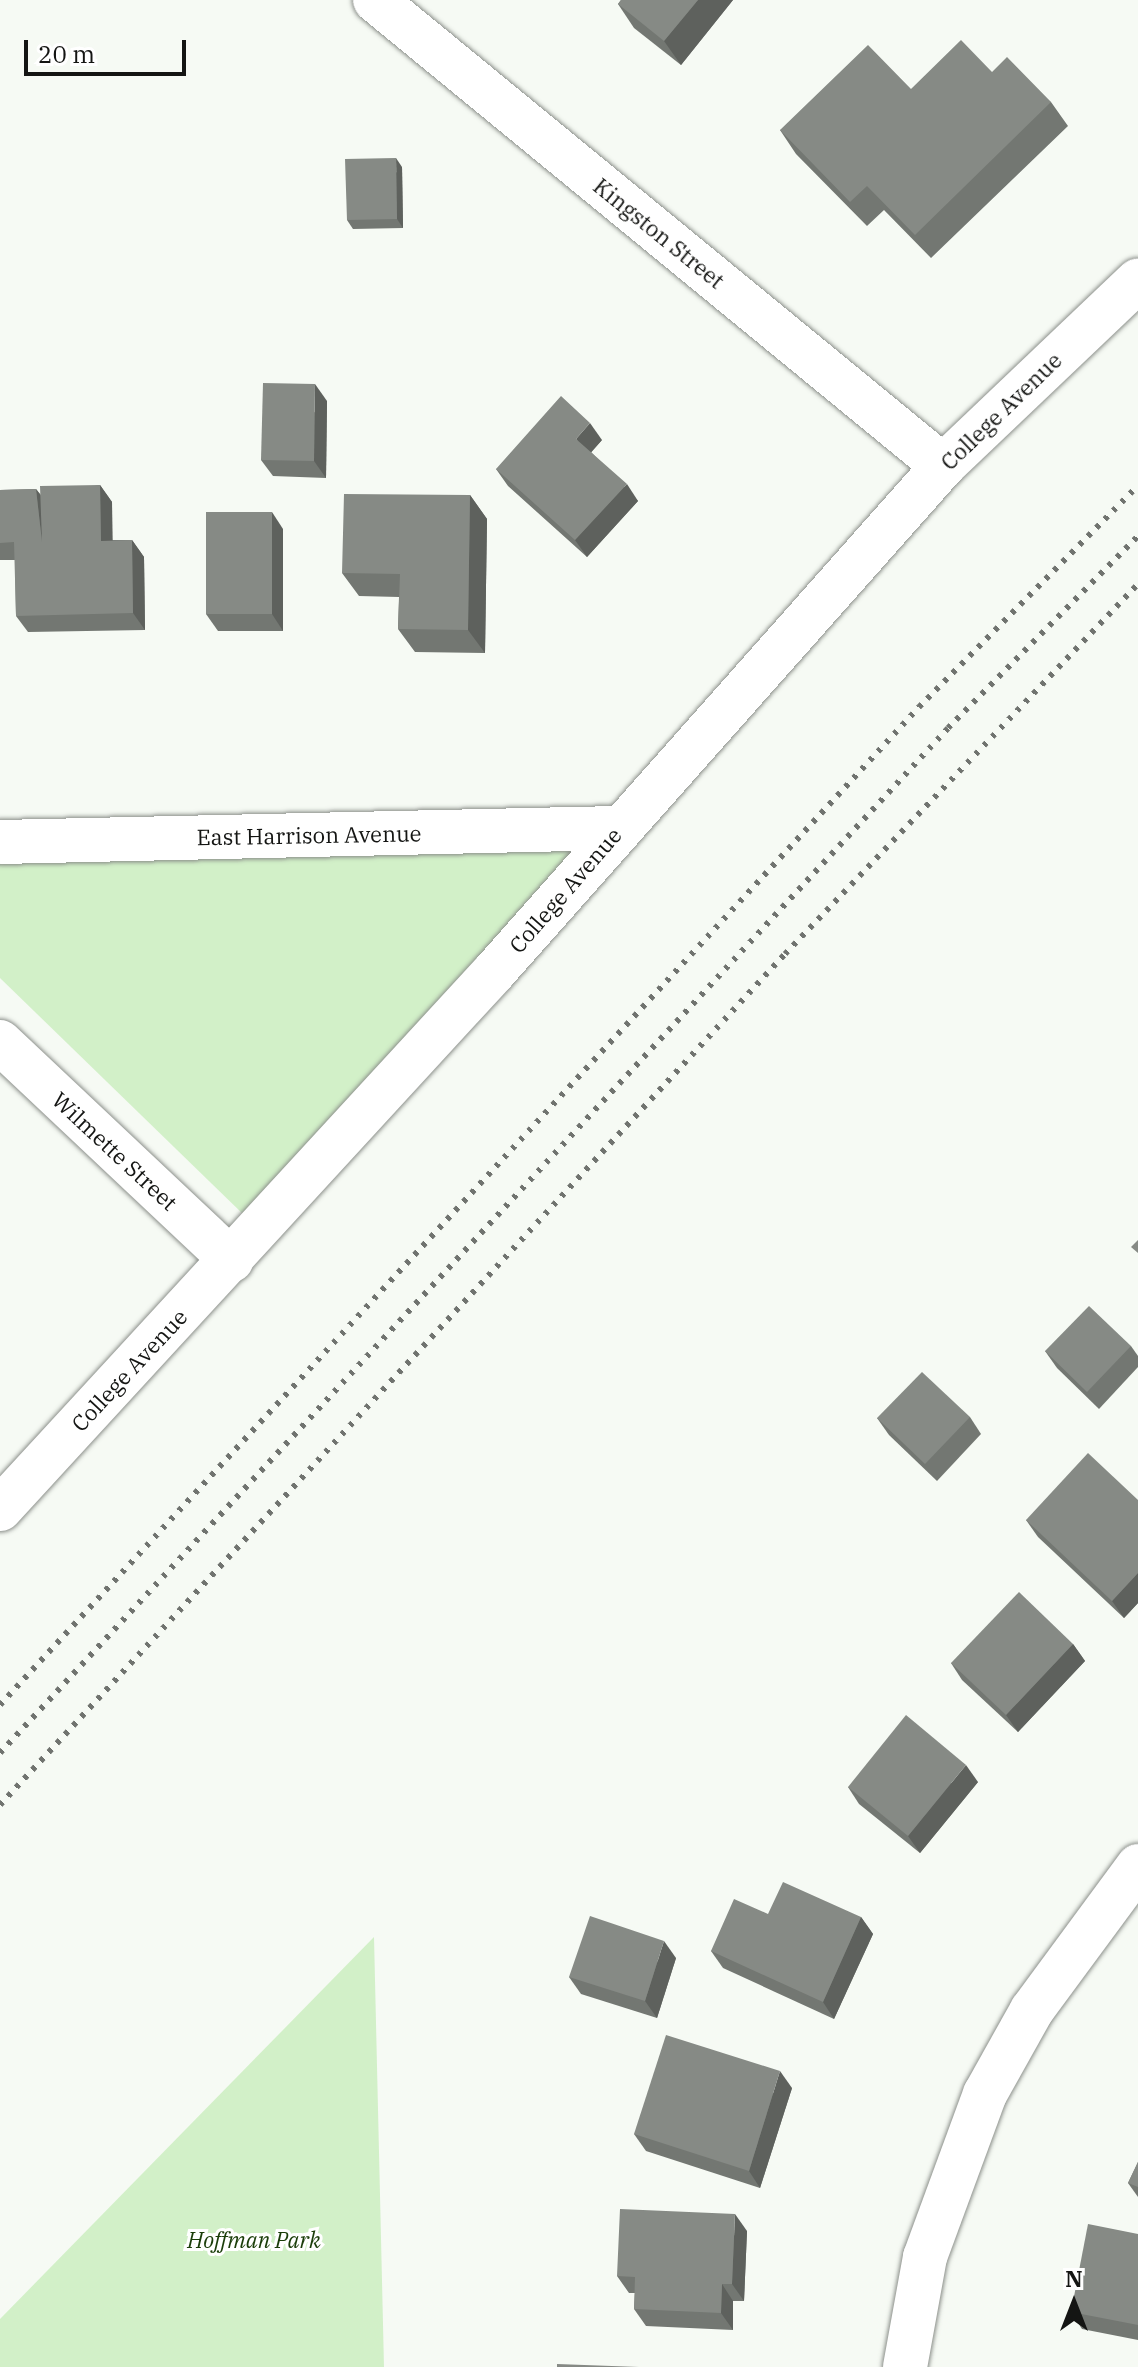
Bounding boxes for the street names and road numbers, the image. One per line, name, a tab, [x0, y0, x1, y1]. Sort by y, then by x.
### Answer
street label: Kingston Street	[588, 172, 730, 294]
street label: College Avenue	[935, 347, 1067, 475]
street label: East Harrison Avenue	[196, 820, 422, 850]
street label: College Avenue	[503, 822, 627, 958]
street label: Wilmette Street	[47, 1086, 183, 1216]
street label: College Avenue	[66, 1303, 192, 1437]

